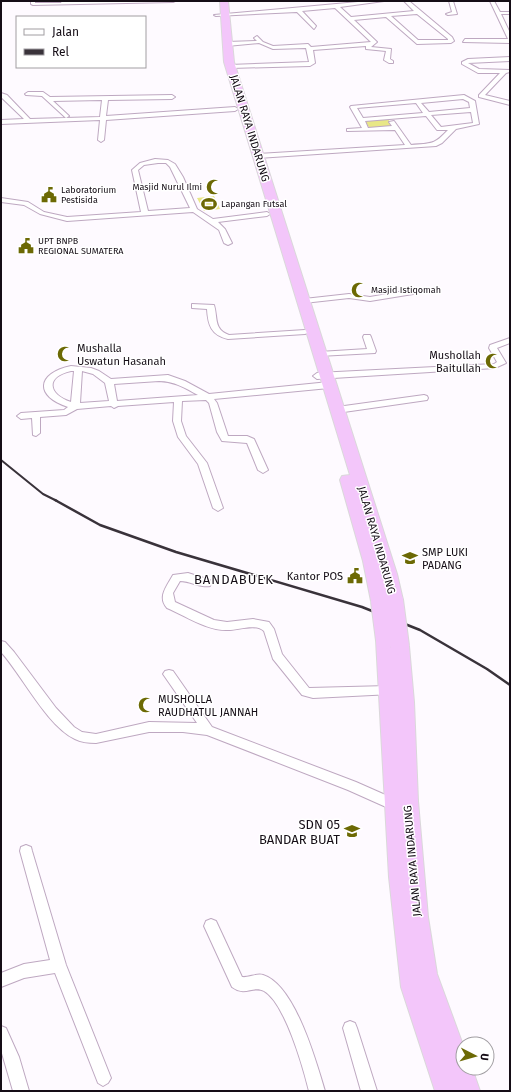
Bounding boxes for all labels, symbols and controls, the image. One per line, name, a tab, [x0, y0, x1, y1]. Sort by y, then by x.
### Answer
legend	[16, 16, 146, 68]
text: Jalan	[52, 25, 79, 39]
text: Rel	[52, 45, 70, 59]
street label: JALAN RAYA INDARUNG	[227, 73, 272, 183]
mosque icon: Masjid Nurul Ilmi	[205, 178, 223, 196]
place label: Masjid Nurul Ilmi	[133, 182, 202, 192]
place label: Laboratorium Pestisida	[61, 185, 116, 205]
public building icon: Laboratorium Pestisida	[40, 186, 58, 204]
sports icon: Lapangan Futsal	[200, 195, 218, 213]
place label: Lapangan Futsal	[221, 199, 287, 209]
place label: UPT BNPB REGIONAL SUMATERA	[38, 236, 124, 256]
public building icon: UPT BNPB REGIONAL SUMATERA	[17, 237, 35, 255]
mosque icon: Masjid Istiqomah	[350, 281, 368, 299]
place label: Masjid Istiqomah	[371, 285, 441, 295]
place label: Mushalla Uswatun Hasanah	[77, 342, 166, 368]
mosque icon: Mushalla Uswatun Hasanah	[56, 345, 74, 363]
place label: Mushollah Baitullah	[429, 349, 481, 375]
mosque icon: Mushollah Baitullah	[484, 352, 502, 370]
street label: JALAN RAYA INDARUNG	[355, 485, 398, 596]
place label: SMP LUKI PADANG	[422, 546, 468, 572]
school or university icon: SMP LUKI PADANG	[401, 549, 419, 567]
public building icon: Kantor POS	[346, 567, 364, 585]
place label: Kantor POS	[287, 570, 343, 583]
district label: BANDABUEK	[194, 572, 274, 587]
place label: MUSHOLLA RAUDHATUL JANNAH	[158, 693, 258, 719]
mosque icon: MUSHOLLA RAUDHATUL JANNAH	[137, 696, 155, 714]
street label: JALAN RAYA INDARUNG	[401, 805, 424, 917]
place label: SDN 05 BANDAR BUAT	[259, 817, 340, 847]
school or university icon: SDN 05 BANDAR BUAT	[343, 822, 361, 840]
north arrow	[455, 1036, 495, 1076]
text: U	[478, 1053, 491, 1061]

